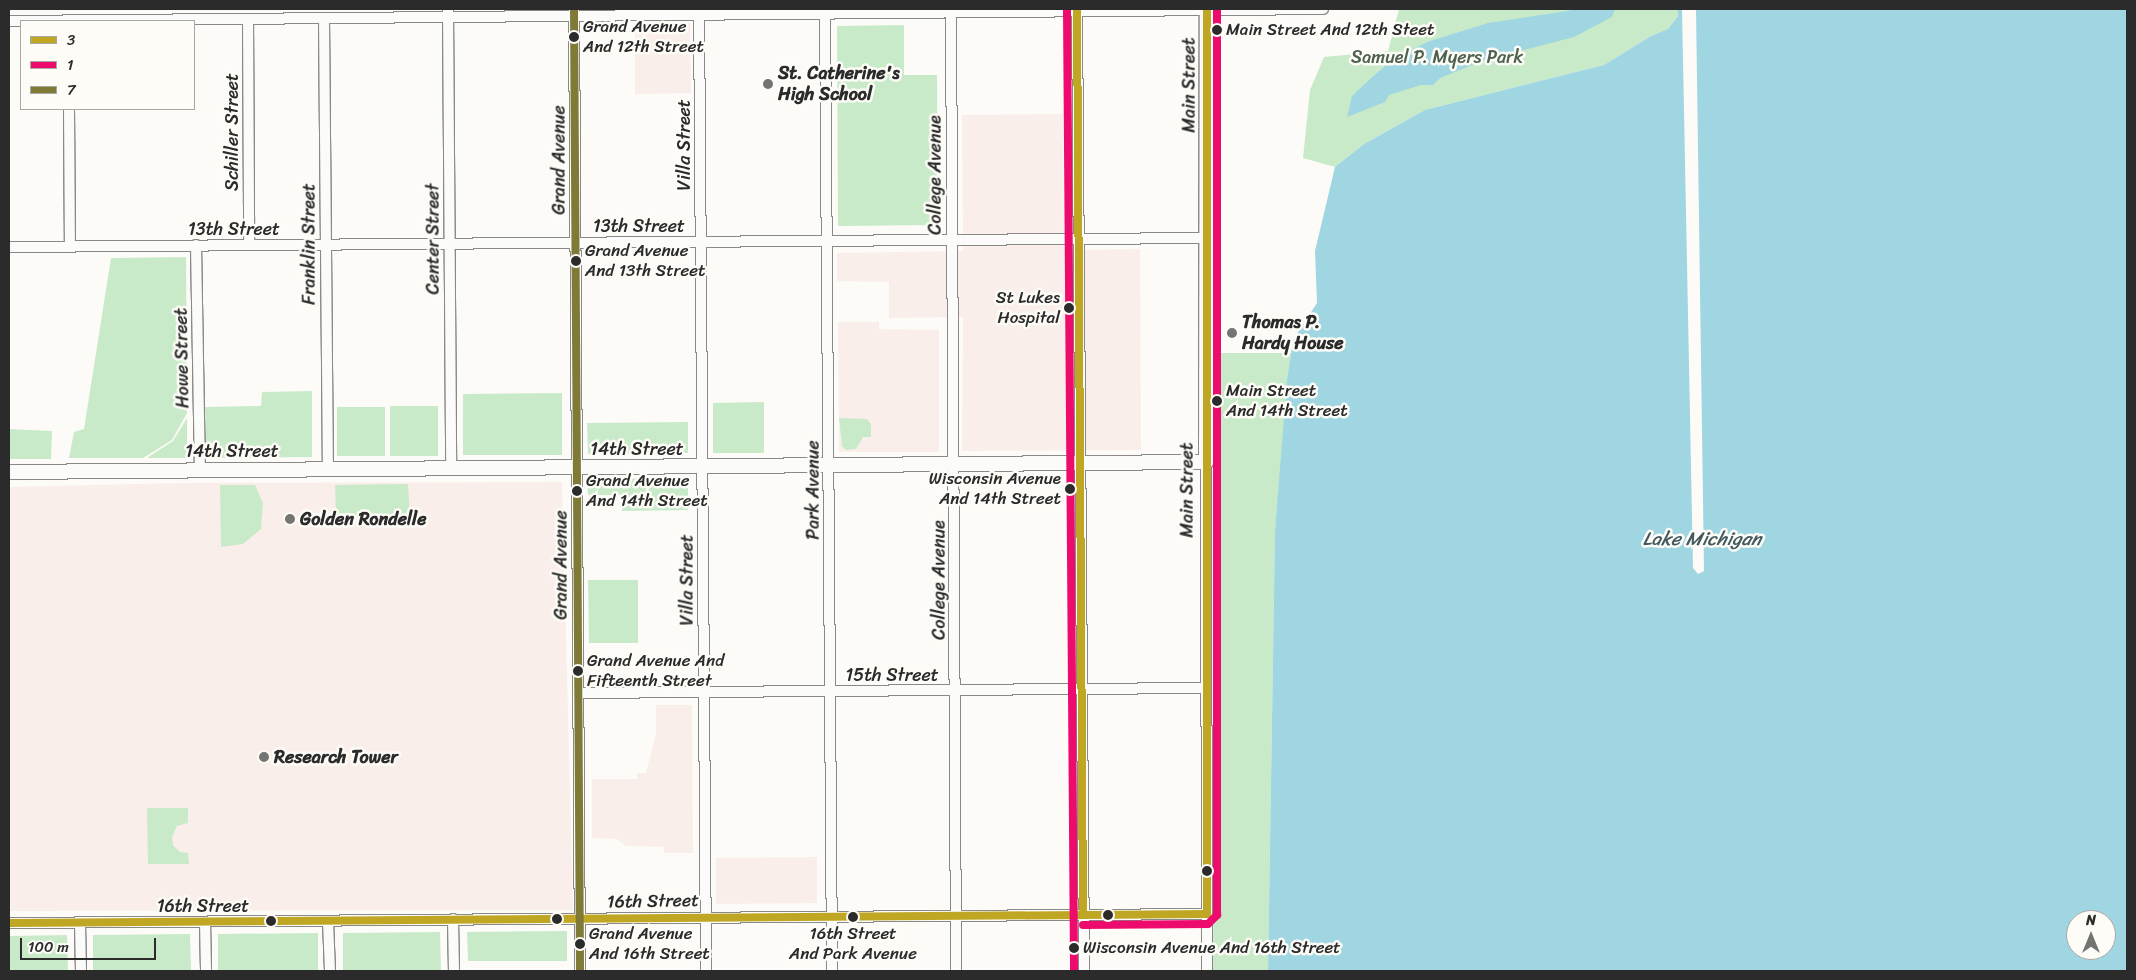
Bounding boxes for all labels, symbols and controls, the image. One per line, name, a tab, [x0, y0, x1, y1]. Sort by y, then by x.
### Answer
place label: Grand Avenue And 12th Street	[583, 17, 704, 57]
legend	[20, 20, 195, 110]
place label: Main Street And 12th Steet	[1226, 20, 1435, 40]
marker: Main Street And 12th Steet	[1212, 25, 1222, 35]
text: 3	[67, 27, 75, 53]
marker: Grand Avenue And 12th Street	[569, 32, 579, 42]
street label: Main Street	[1178, 37, 1200, 133]
park label: Samuel P. Myers Park	[1351, 46, 1523, 68]
text: 1	[67, 52, 73, 78]
place label: St. Catherine's High School	[778, 63, 900, 106]
street label: Schiller Street	[221, 73, 243, 191]
text: 7	[67, 77, 76, 103]
marker: St. Catherine's High School	[762, 78, 774, 90]
street label: Villa Street	[673, 99, 695, 191]
street label: Grand Avenue	[548, 106, 570, 214]
street label: College Avenue	[924, 115, 946, 235]
street label: Franklin Street	[298, 183, 320, 305]
street label: Center Street	[422, 183, 444, 295]
street label: 13th Street	[593, 215, 685, 237]
street label: 13th Street	[188, 218, 280, 240]
place label: Grand Avenue And 13th Street	[585, 241, 705, 281]
marker: Grand Avenue And 13th Street	[571, 256, 581, 266]
place label: St Lukes Hospital	[995, 288, 1060, 328]
marker: St Lukes Hospital	[1064, 303, 1074, 313]
street label: Howe Street	[170, 308, 194, 408]
place label: Thomas P. Hardy House	[1242, 312, 1343, 354]
marker: Thomas P. Hardy House	[1226, 327, 1238, 339]
place label: Main Street And 14th Street	[1226, 381, 1348, 421]
marker: Main Street And 14th Street	[1212, 396, 1222, 406]
street label: 14th Street	[590, 438, 684, 460]
street label: 14th Street	[185, 440, 279, 462]
street label: Park Avenue	[802, 440, 824, 540]
street label: Main Street	[1176, 442, 1198, 538]
place label: Wisconsin Avenue And 14th Street	[929, 469, 1061, 509]
place label: Grand Avenue And 14th Street	[586, 471, 708, 511]
marker: Wisconsin Avenue And 14th Street	[1065, 484, 1075, 494]
marker: Grand Avenue And 14th Street	[572, 486, 582, 496]
place label: Golden Rondelle	[300, 508, 426, 530]
street label: Grand Avenue	[550, 511, 572, 619]
marker: Golden Rondelle	[284, 513, 296, 525]
street label: College Avenue	[928, 520, 950, 640]
water label: Lake Michigan	[1643, 528, 1761, 550]
street label: Villa Street	[676, 534, 698, 626]
place label: Grand Avenue And Fifteenth Street	[587, 651, 724, 691]
street label: 15th Street	[845, 664, 939, 686]
marker: Grand Avenue And Fifteenth Street	[573, 666, 583, 676]
place label: Research Tower	[274, 746, 398, 768]
marker: Research Tower	[258, 751, 270, 763]
unlabelled marker	[1202, 866, 1212, 876]
street label: 16th Street	[607, 889, 699, 913]
street label: 16th Street	[157, 895, 249, 917]
text: N	[2086, 908, 2096, 933]
unlabelled marker	[1103, 910, 1113, 920]
north arrow	[2066, 910, 2116, 960]
marker: 16th Street And Park Avenue	[848, 912, 858, 922]
unlabelled marker	[552, 914, 562, 924]
unlabelled marker	[266, 916, 276, 926]
place label: Grand Avenue And 16th Street	[589, 924, 710, 964]
place label: 16th Street And Park Avenue	[789, 924, 917, 964]
scale bar	[22, 928, 159, 960]
text: 100 m	[28, 934, 69, 960]
place label: Wisconsin Avenue And 16th Street	[1083, 938, 1341, 958]
marker: Grand Avenue And 16th Street	[575, 939, 585, 949]
marker: Wisconsin Avenue And 16th Street	[1069, 943, 1079, 953]

